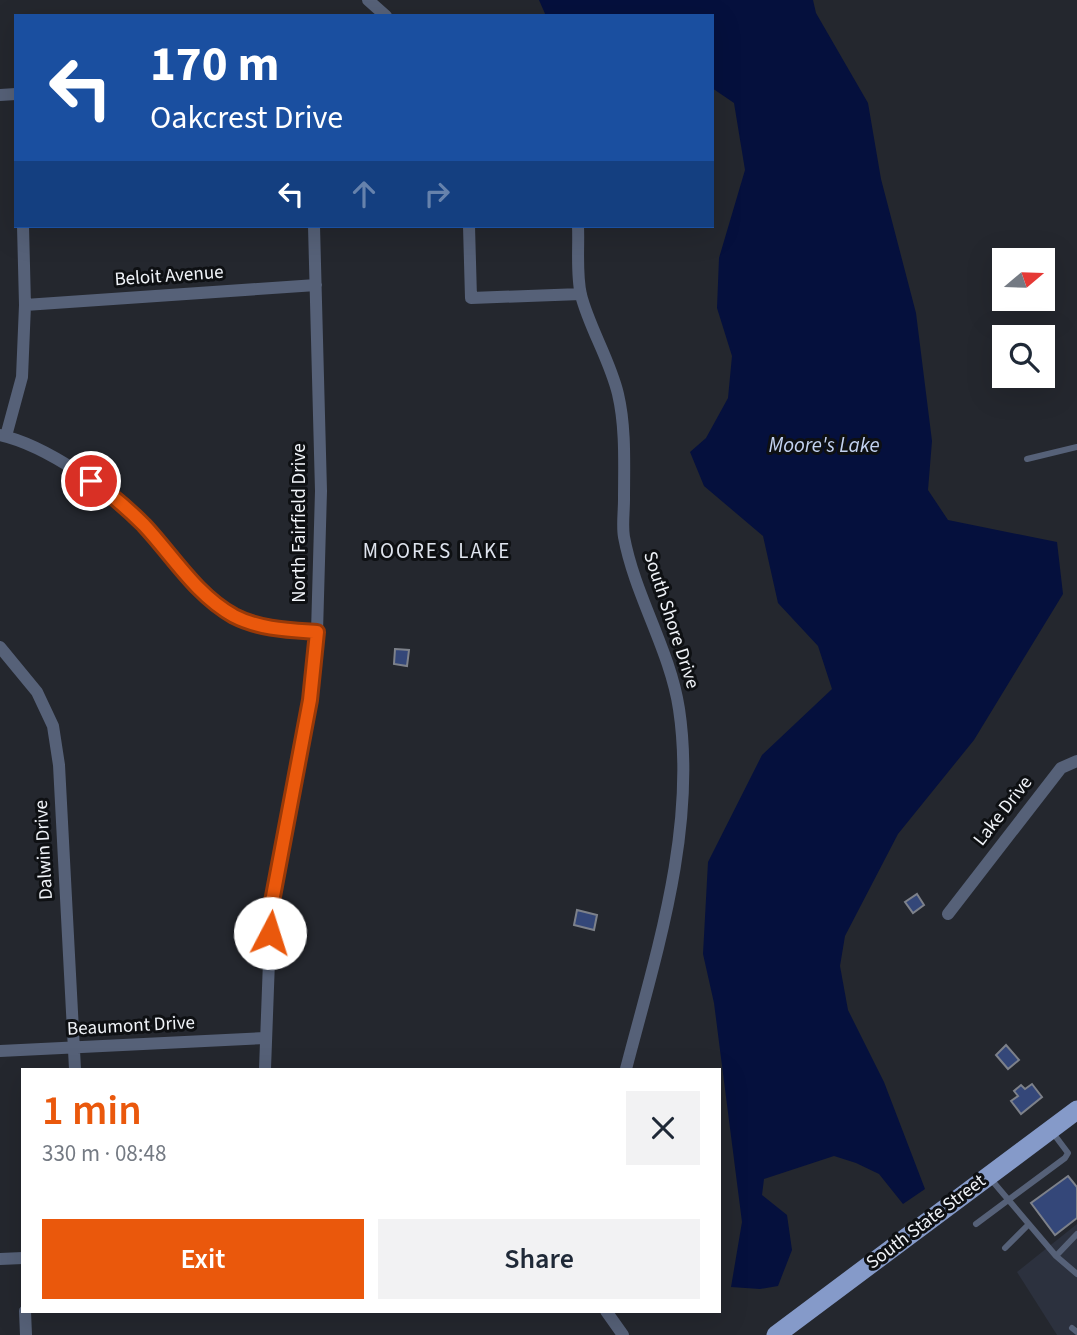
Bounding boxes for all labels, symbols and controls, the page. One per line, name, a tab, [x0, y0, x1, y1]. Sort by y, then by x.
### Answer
text: 170 m	[150, 30, 279, 100]
icon: left	[35, 42, 126, 133]
text: Oakcrest Drive	[150, 95, 343, 141]
icon: left	[272, 175, 310, 213]
icon: ahead	[345, 175, 383, 213]
icon: right	[418, 175, 456, 213]
north arrow	[992, 248, 1055, 312]
map controls	[992, 248, 1055, 388]
street label: Beloit Avenue	[114, 259, 224, 293]
button: search	[992, 325, 1055, 388]
water label: Moore's Lake	[768, 430, 880, 460]
street label: North Fairfield Drive	[286, 443, 313, 603]
pin	[61, 451, 121, 511]
icon: arrive	[72, 462, 110, 500]
district label: MOORES LAKE	[363, 536, 511, 566]
street label: South Shore Drive	[636, 548, 706, 692]
street label: Lake Drive	[967, 770, 1039, 852]
street label: Dalwin Drive	[28, 799, 60, 901]
position arrow	[233, 896, 307, 970]
street label: Beaumont Drive	[66, 1009, 196, 1043]
text: 1 min	[42, 1081, 142, 1141]
button: close	[626, 1091, 700, 1165]
text: 330 m · 08:48	[42, 1137, 166, 1170]
street label: South State Street	[861, 1168, 992, 1276]
button: Exit	[42, 1219, 364, 1299]
button: Share	[378, 1219, 700, 1299]

